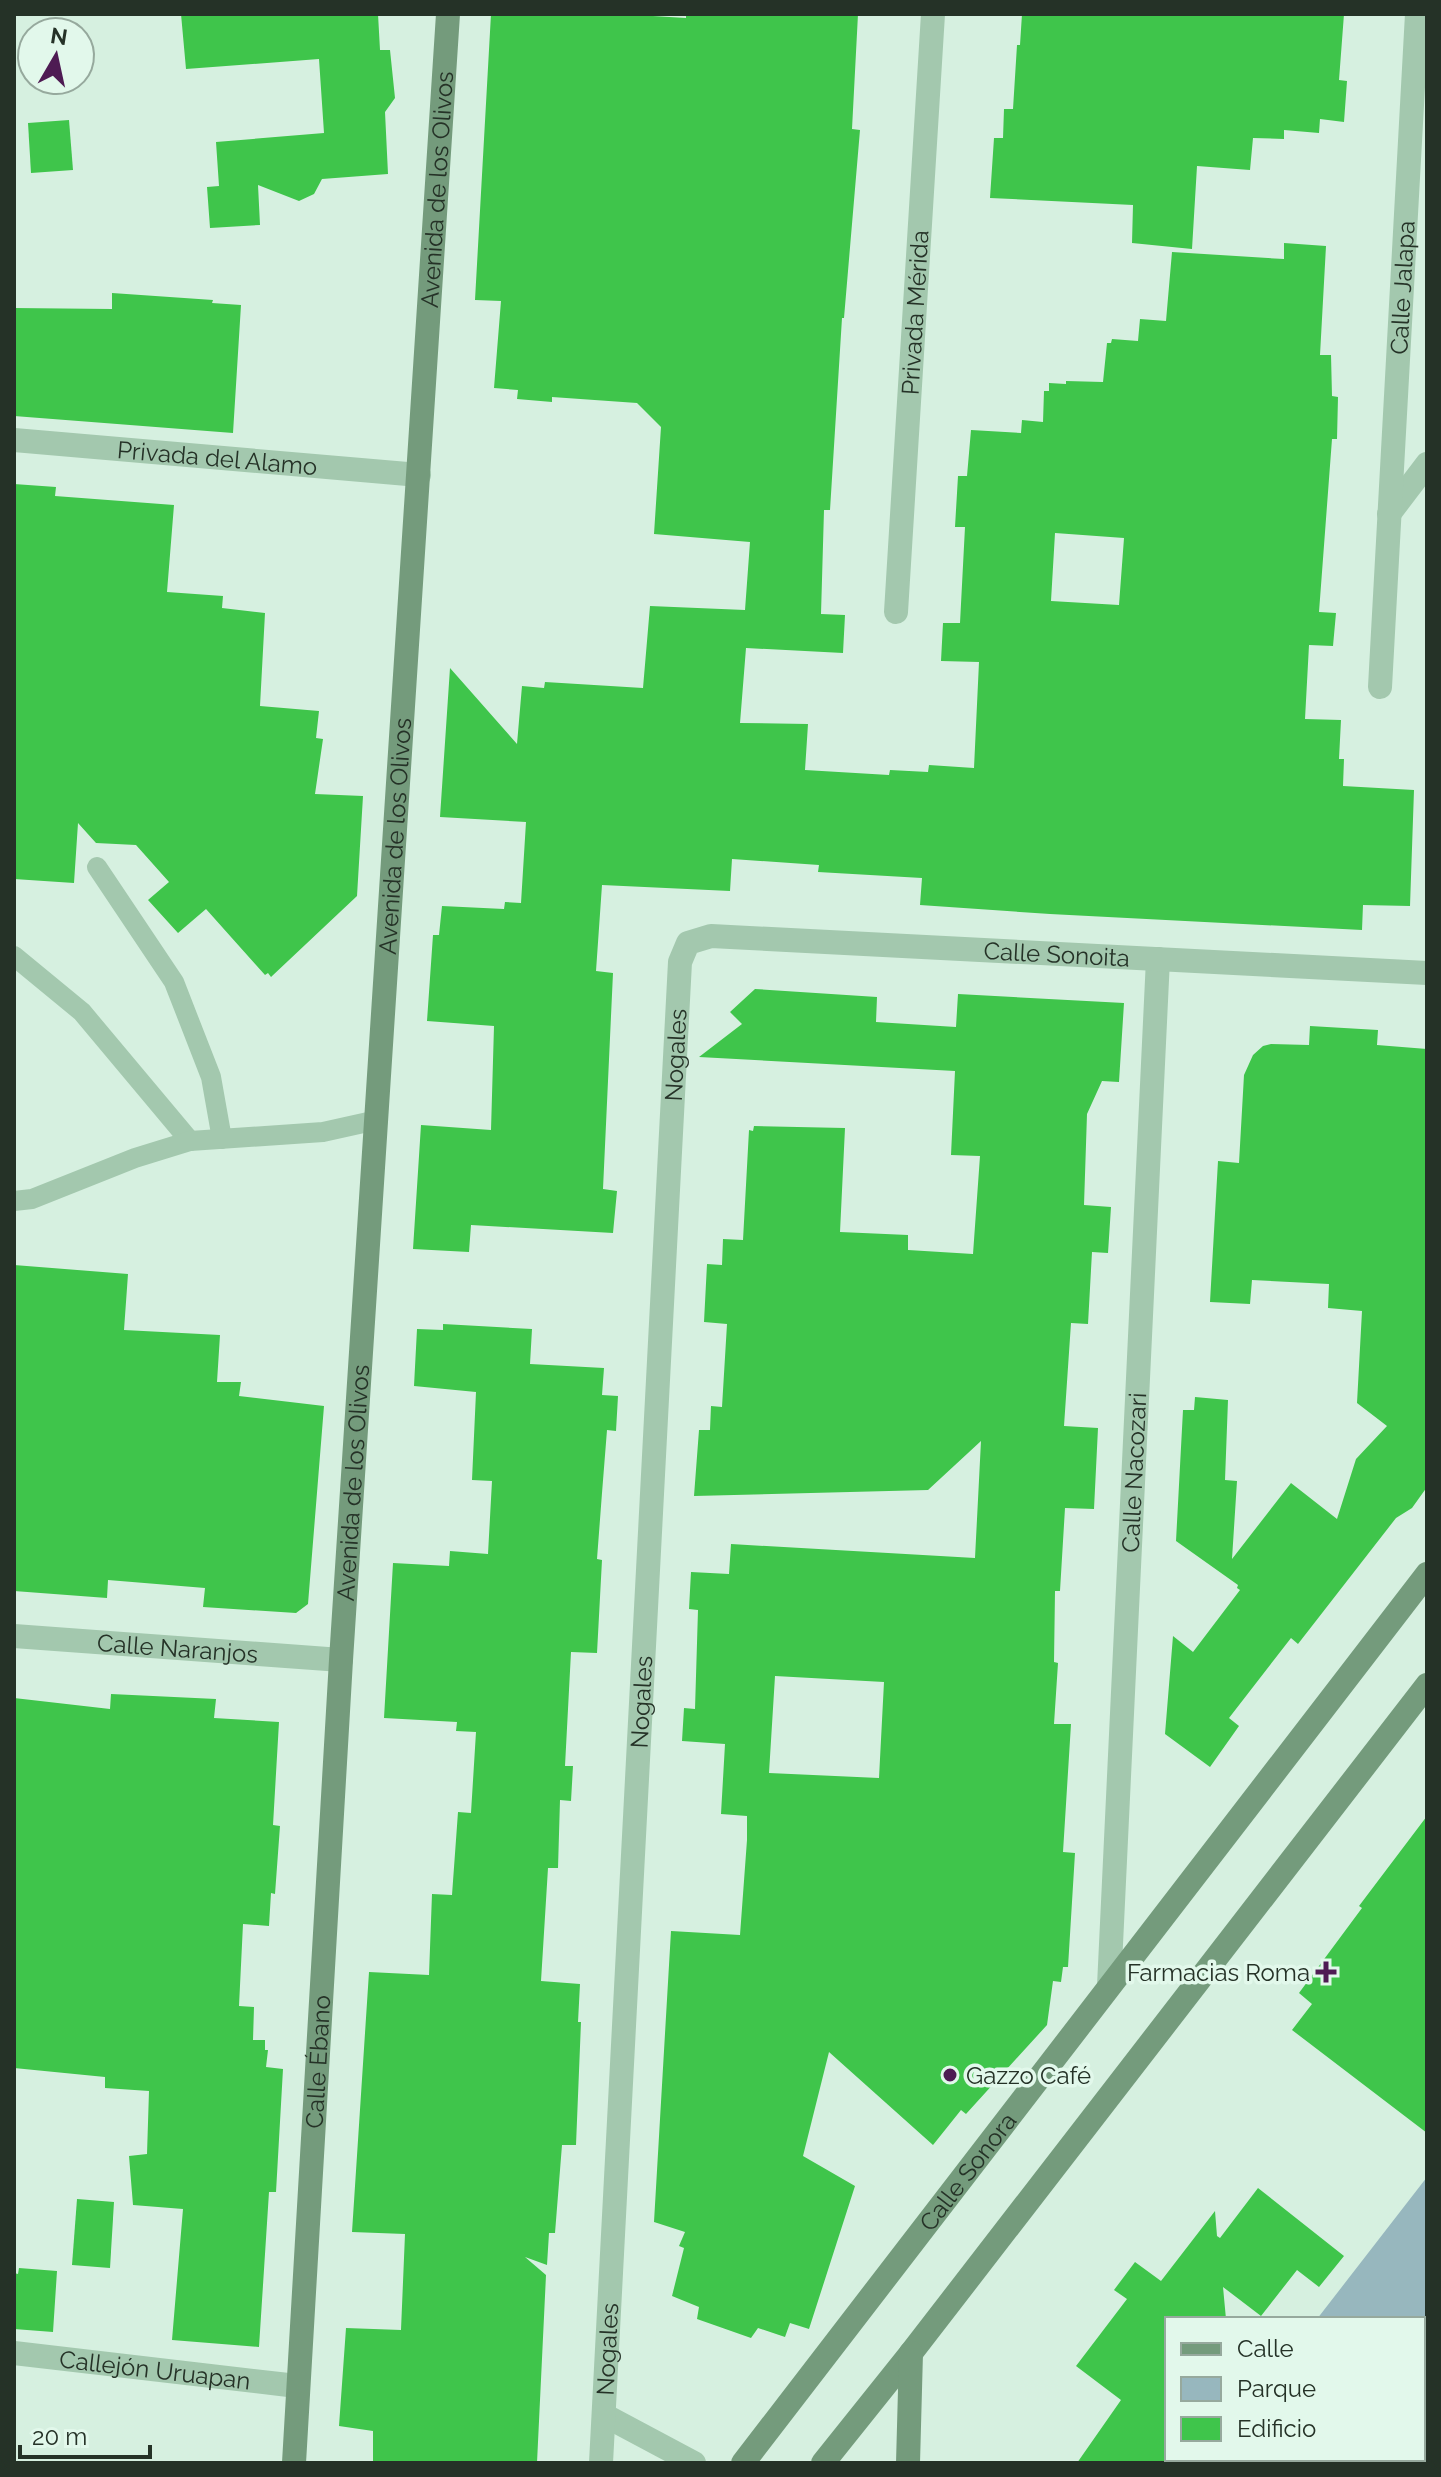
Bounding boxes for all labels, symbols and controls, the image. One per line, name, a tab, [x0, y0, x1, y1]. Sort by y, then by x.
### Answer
north arrow	[16, 16, 96, 96]
text: N	[49, 22, 69, 50]
street label: Avenida de los Olivos	[414, 70, 459, 309]
street label: Calle Jalapa	[1384, 220, 1420, 355]
street label: Privada Mérida	[895, 229, 934, 396]
street label: Privada del Alamo	[116, 434, 319, 481]
street label: Avenida de los Olivos	[372, 717, 417, 955]
street label: Calle Sonoita	[983, 936, 1131, 972]
street label: Nogales	[658, 1008, 692, 1102]
street label: Avenida de los Olivos	[330, 1364, 375, 1602]
street label: Calle Nacozari	[1115, 1392, 1152, 1553]
street label: Calle Naranjos	[96, 1628, 259, 1668]
street label: Nogales	[624, 1655, 658, 1749]
place label: Farmacias Roma	[1127, 1958, 1310, 1987]
marker: Farmacias Roma	[1317, 1963, 1335, 1981]
street label: Calle Ébano	[299, 1994, 336, 2129]
place label: Gazzo Café	[966, 2061, 1091, 2090]
marker: Gazzo Café	[941, 2066, 959, 2084]
street label: Calle Sonora	[913, 2106, 1022, 2236]
street label: Nogales	[590, 2302, 624, 2396]
legend	[1165, 2317, 1425, 2461]
text: Calle	[1237, 2334, 1294, 2363]
street label: Callejón Uruapan	[58, 2344, 252, 2395]
text: Parque	[1237, 2374, 1316, 2403]
scale bar	[20, 2409, 150, 2459]
text: Edificio	[1237, 2414, 1316, 2443]
text: 20 m	[32, 2422, 87, 2451]

